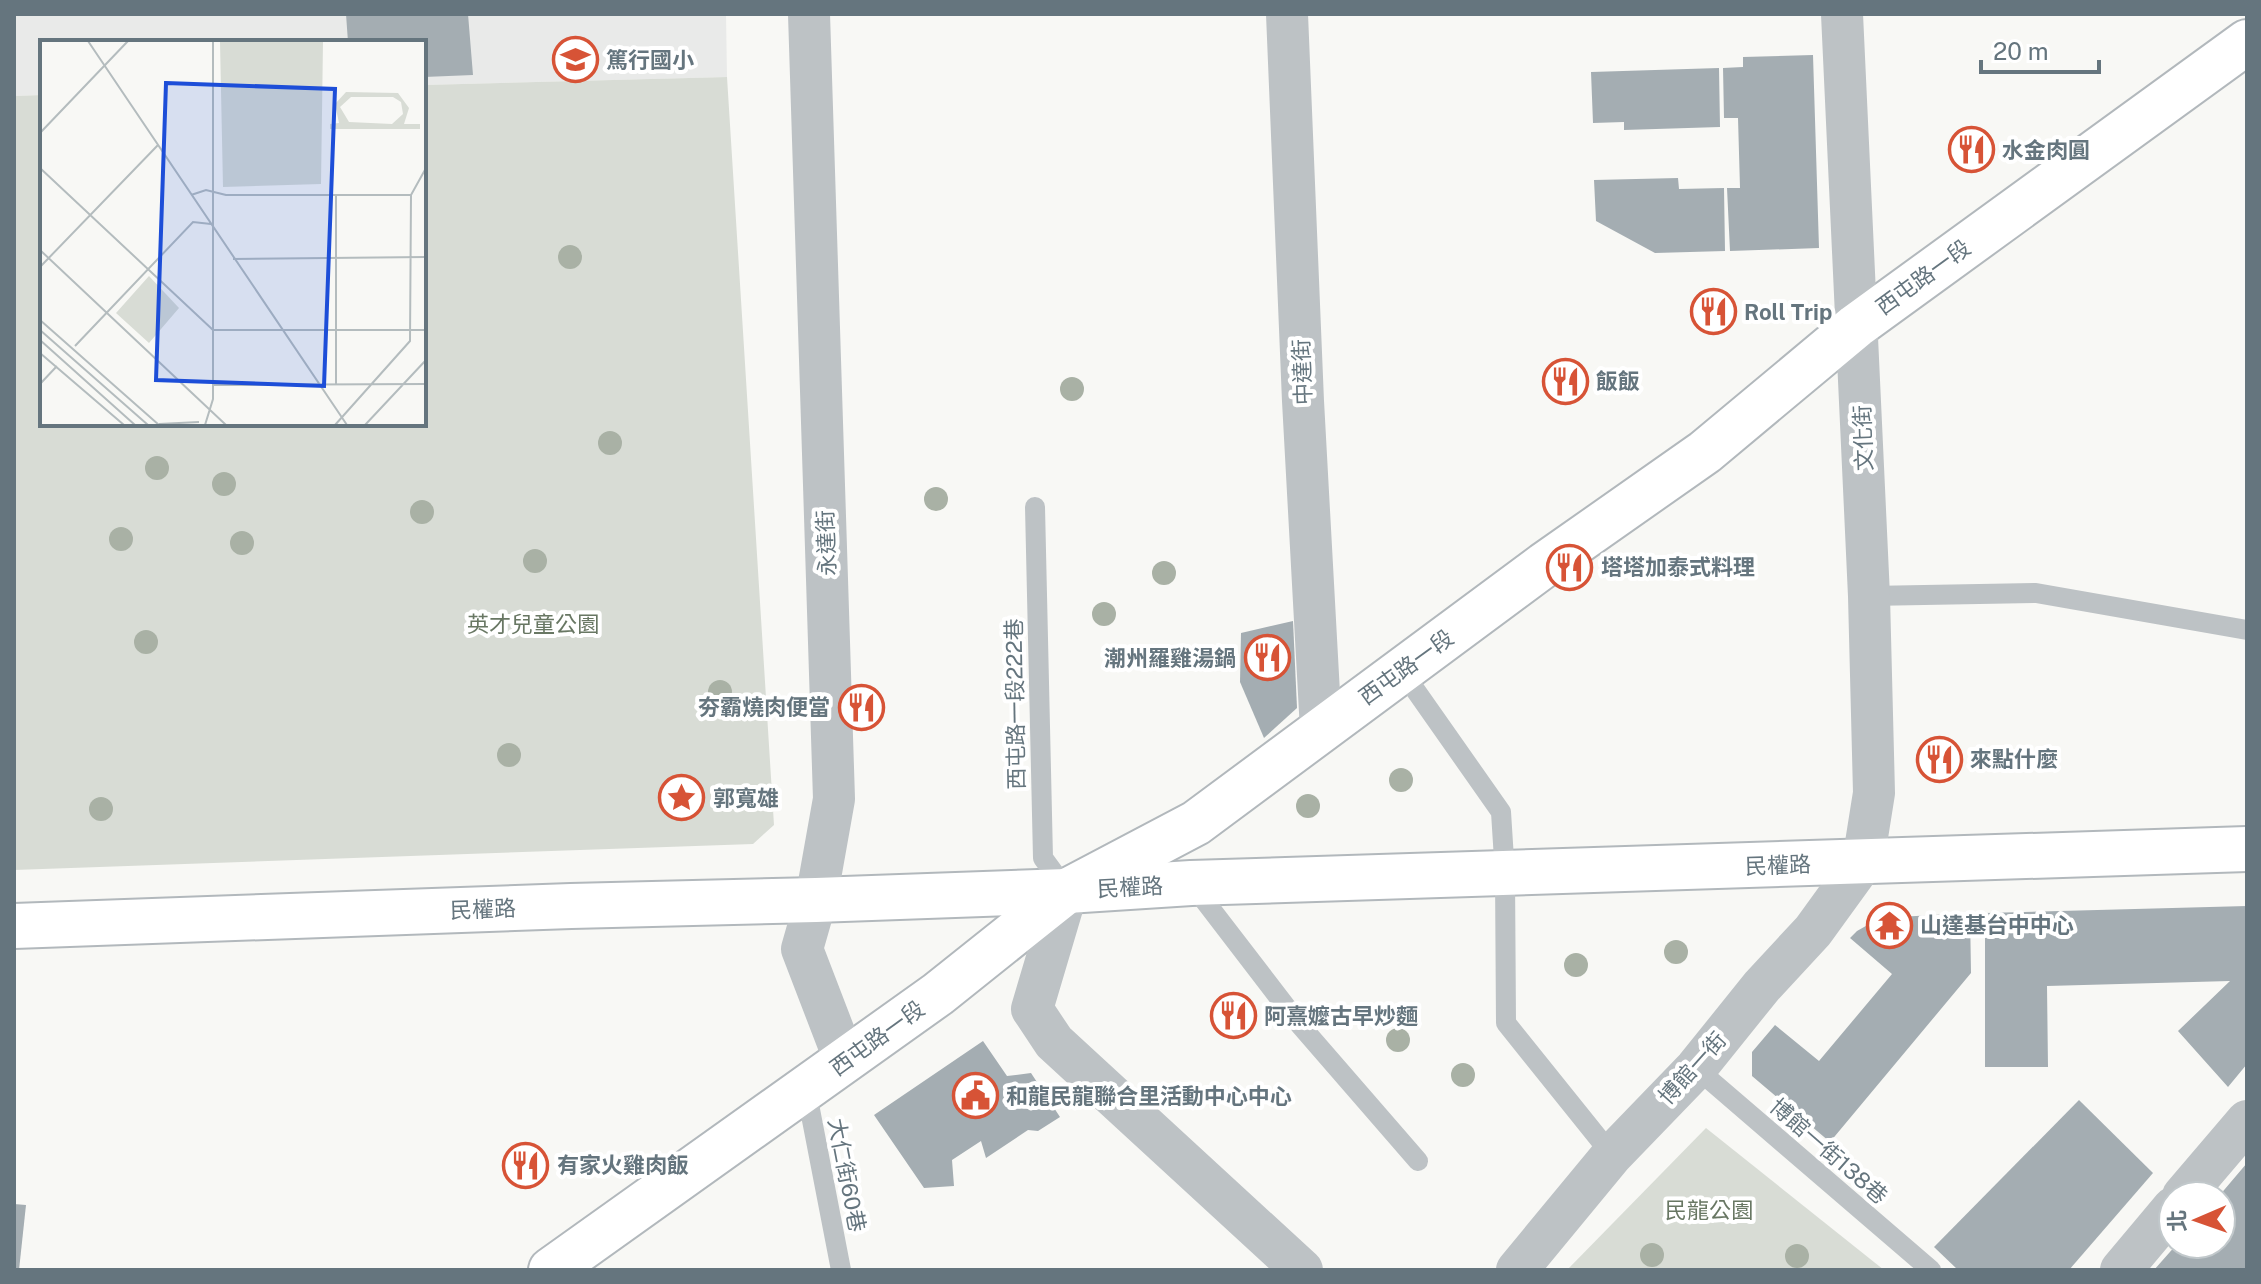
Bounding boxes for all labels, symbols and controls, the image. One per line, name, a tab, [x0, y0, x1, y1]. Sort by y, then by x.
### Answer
scale bar	[1981, 24, 2099, 74]
school or university icon: 篤行國小	[551, 36, 599, 84]
text: 20 m	[1993, 37, 2049, 65]
inset map	[40, 40, 426, 426]
place label: 篤行國小	[606, 47, 694, 73]
restaurant icon: 水金肉圓	[1947, 126, 1995, 174]
place label: 水金肉圓	[2002, 137, 2090, 163]
street label: 西屯路一段	[1871, 234, 1975, 320]
restaurant icon: Roll Trip	[1689, 288, 1737, 336]
place label: Roll Trip	[1744, 299, 1832, 325]
street label: 中達街	[1288, 339, 1316, 405]
restaurant icon: 飯飯	[1541, 357, 1589, 405]
place label: 飯飯	[1596, 368, 1640, 394]
street label: 文化街	[1849, 405, 1877, 471]
street label: 永達街	[812, 510, 840, 576]
restaurant icon: 塔塔加泰式料理	[1546, 543, 1594, 591]
place label: 塔塔加泰式料理	[1601, 554, 1755, 580]
park label: 英才兒童公園	[467, 611, 599, 637]
street label: 西屯路一段222巷	[1001, 618, 1029, 790]
street label: 西屯路一段	[1354, 624, 1458, 710]
restaurant icon: 潮州羅雞湯鍋	[1243, 634, 1291, 682]
place label: 潮州羅雞湯鍋	[1104, 645, 1236, 671]
restaurant icon: 夯霸燒肉便當	[837, 683, 885, 731]
place label: 夯霸燒肉便當	[698, 694, 830, 720]
restaurant icon: 來點什麼	[1915, 735, 1963, 783]
place label: 來點什麼	[1970, 746, 2058, 772]
place icon: 郭寬雄	[658, 774, 706, 822]
place label: 郭寬雄	[713, 785, 779, 811]
street label: 民權路	[1745, 851, 1811, 879]
street label: 民權路	[1096, 872, 1164, 902]
street label: 民權路	[450, 895, 516, 923]
temple icon: 山達基台中中心	[1865, 901, 1913, 949]
place label: 山達基台中中心	[1920, 912, 2074, 938]
restaurant icon: 阿熹嬤古早炒麵	[1209, 992, 1257, 1040]
street label: 西屯路一段	[825, 995, 929, 1081]
place label: 阿熹嬤古早炒麵	[1264, 1003, 1418, 1029]
street label: 博館一街	[1653, 1027, 1731, 1109]
public building icon: 和龍民龍聯合里活動中心中心	[951, 1072, 999, 1120]
place label: 和龍民龍聯合里活動中心中心	[1006, 1083, 1292, 1109]
street label: 博館一街138巷	[1765, 1093, 1893, 1209]
street label: 大仁街60巷	[823, 1116, 871, 1234]
restaurant icon: 有家火雞肉飯	[502, 1141, 550, 1189]
place label: 有家火雞肉飯	[557, 1152, 689, 1178]
north arrow	[2157, 1180, 2237, 1260]
park label: 民龍公園	[1665, 1197, 1753, 1223]
text: 北	[2164, 1209, 2190, 1232]

